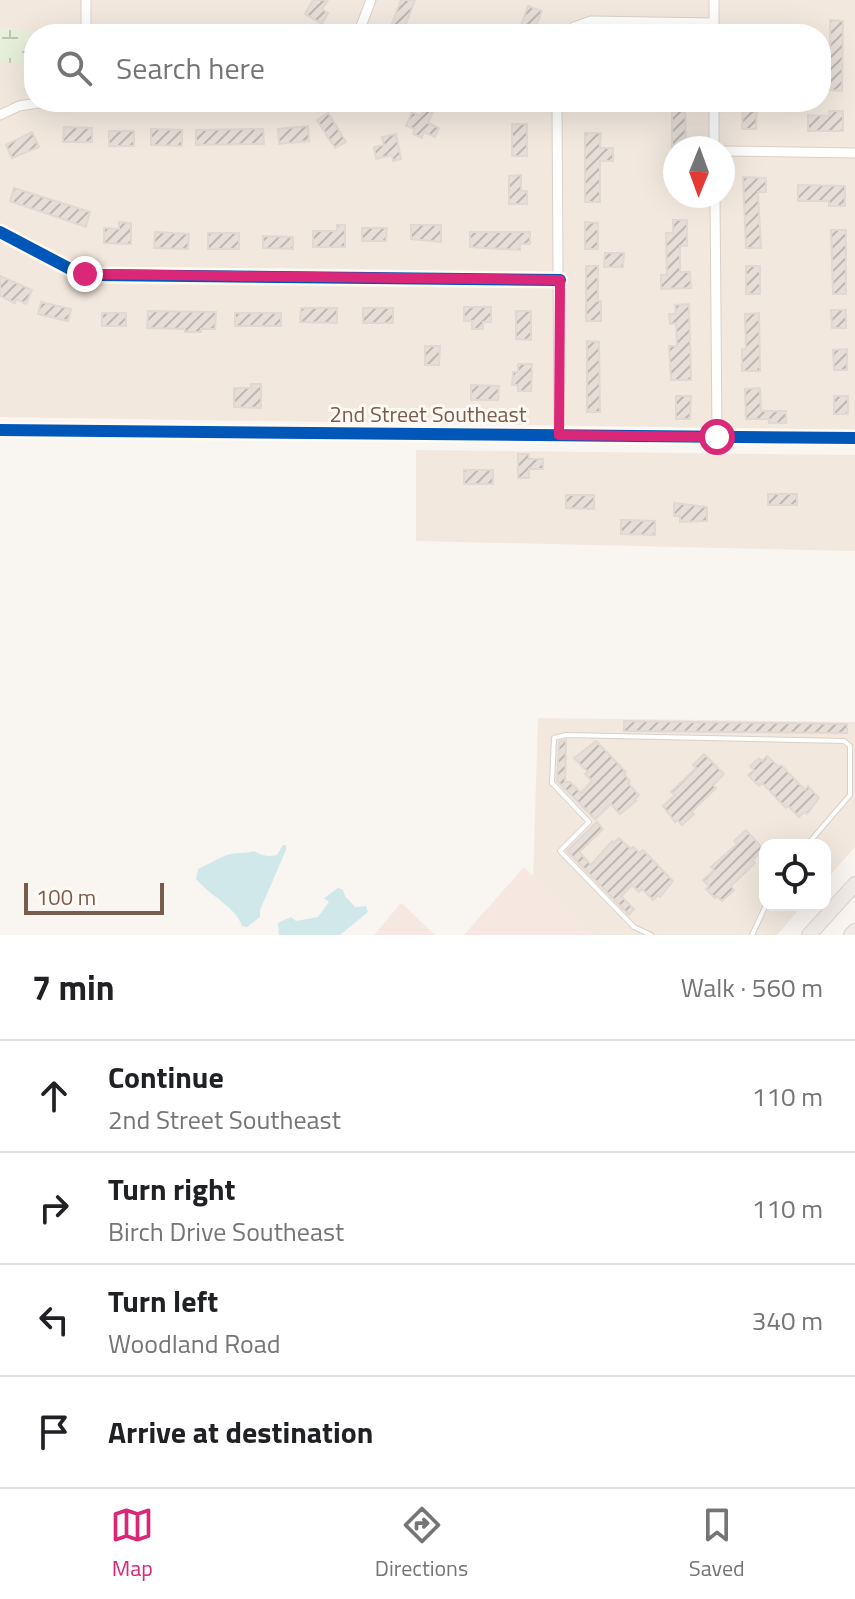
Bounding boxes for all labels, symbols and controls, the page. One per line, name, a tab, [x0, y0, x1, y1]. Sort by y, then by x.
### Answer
search box	[24, 24, 831, 112]
text: Search here	[116, 45, 265, 91]
icon: search	[52, 46, 96, 90]
north arrow	[663, 136, 735, 208]
route end	[67, 256, 103, 292]
street label: 2nd Street Southeast	[329, 397, 527, 431]
route start	[699, 419, 735, 455]
map controls	[759, 839, 831, 911]
button: locate	[759, 839, 831, 911]
scale bar	[24, 879, 164, 915]
text: 100 m	[36, 880, 96, 914]
text: 7 min	[32, 961, 115, 1013]
text: Walk · 560 m	[681, 968, 823, 1007]
text: Continue	[108, 1054, 224, 1100]
icon: ahead	[32, 1074, 76, 1118]
text: 110 m	[752, 1077, 823, 1116]
text: 2nd Street Southeast	[108, 1100, 341, 1139]
text: Turn right	[108, 1166, 236, 1212]
icon: right	[32, 1186, 76, 1230]
text: 110 m	[752, 1189, 823, 1228]
text: Birch Drive Southeast	[108, 1212, 344, 1251]
text: Turn left	[108, 1278, 218, 1324]
icon: left	[32, 1298, 76, 1342]
text: 340 m	[752, 1301, 823, 1340]
text: Woodland Road	[108, 1324, 280, 1363]
text: Arrive at destination	[108, 1409, 373, 1455]
icon: arrive	[32, 1410, 76, 1454]
tab: Map	[110, 1503, 154, 1585]
tab: Directions	[375, 1503, 468, 1585]
tab: Saved	[689, 1503, 745, 1585]

